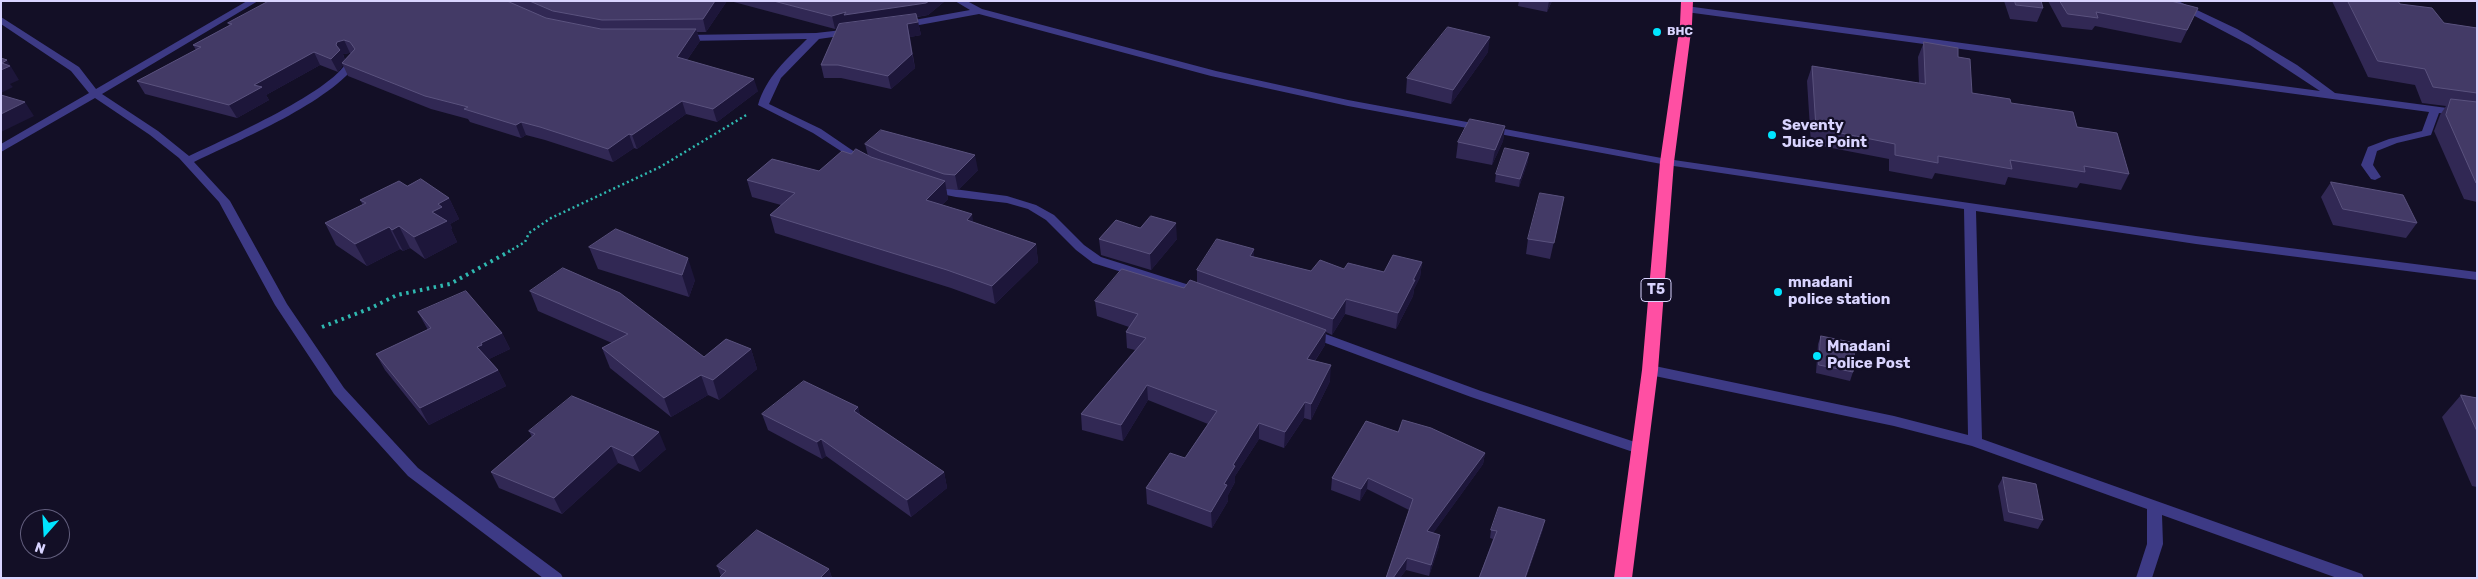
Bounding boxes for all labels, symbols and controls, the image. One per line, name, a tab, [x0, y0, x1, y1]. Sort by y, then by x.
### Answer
place label: BHC	[1667, 25, 1693, 39]
marker: BHC	[1651, 26, 1663, 38]
place label: Seventy Juice Point	[1782, 117, 1867, 152]
marker: Seventy Juice Point	[1766, 129, 1778, 141]
place label: mnadani police station	[1788, 274, 1890, 309]
road number: T5	[1641, 278, 1671, 302]
marker: mnadani police station	[1772, 286, 1784, 298]
place label: Mnadani Police Post	[1827, 338, 1910, 373]
marker: Mnadani Police Post	[1811, 350, 1823, 362]
north arrow	[20, 509, 70, 559]
text: N	[33, 538, 48, 557]

